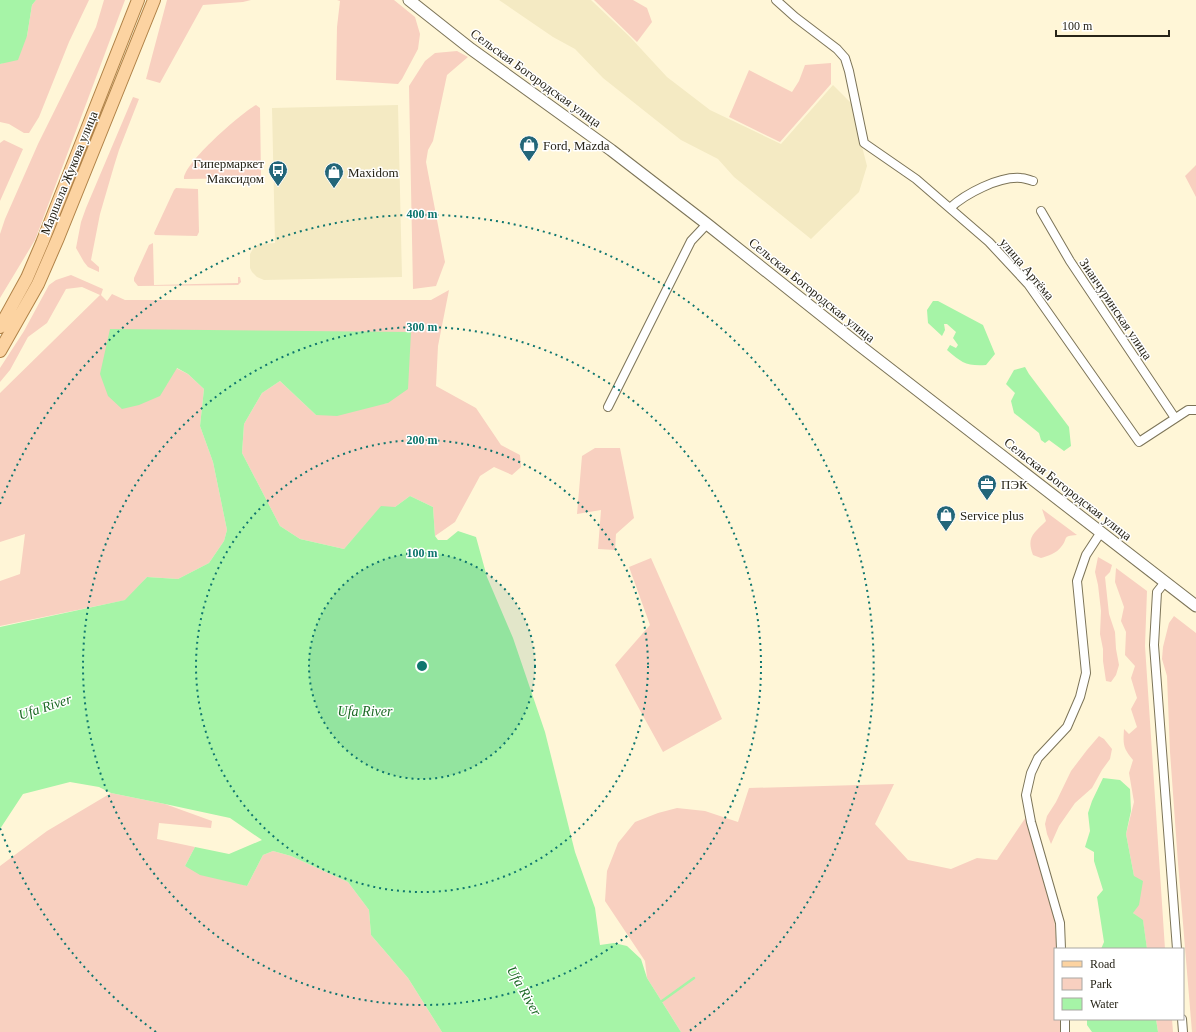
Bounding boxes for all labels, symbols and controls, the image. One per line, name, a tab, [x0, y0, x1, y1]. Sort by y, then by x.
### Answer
scale bar	[1056, 12, 1169, 38]
text: 100 m	[1062, 19, 1093, 33]
street label: Сельская Богородская улица	[468, 26, 604, 131]
street label: Маршала Жукова улица	[37, 109, 101, 237]
shop icon: Ford, Mazda	[518, 134, 540, 162]
place label: Ford, Mazda	[543, 138, 610, 153]
place label: Гипермаркет Максидом	[193, 156, 264, 186]
bus stop icon: Гипермаркет Максидом	[267, 159, 289, 187]
shop icon: Maxidom	[323, 161, 345, 189]
place label: Maxidom	[348, 165, 399, 180]
text: 400 m	[407, 207, 438, 221]
street label: Сельская Богородская улица	[746, 235, 878, 346]
street label: улица Артёма	[997, 235, 1057, 303]
street label: Зианчуринская улица	[1077, 256, 1156, 363]
text: 300 m	[407, 320, 438, 334]
text: 200 m	[407, 433, 438, 447]
street label: Сельская Богородская улица	[1001, 435, 1135, 544]
office icon: ПЭК	[976, 473, 998, 501]
place label: ПЭК	[1001, 477, 1028, 492]
shop icon: Service plus	[935, 504, 957, 532]
place label: Service plus	[960, 508, 1024, 523]
text: 100 m	[407, 546, 438, 560]
centre of rings	[415, 659, 429, 673]
water label: Ufa River	[17, 691, 74, 723]
water label: Ufa River	[338, 704, 393, 719]
legend	[1054, 948, 1184, 1020]
text: Road	[1090, 957, 1115, 971]
water label: Ufa River	[504, 964, 544, 1019]
text: Park	[1090, 977, 1112, 991]
text: Water	[1090, 997, 1118, 1011]

